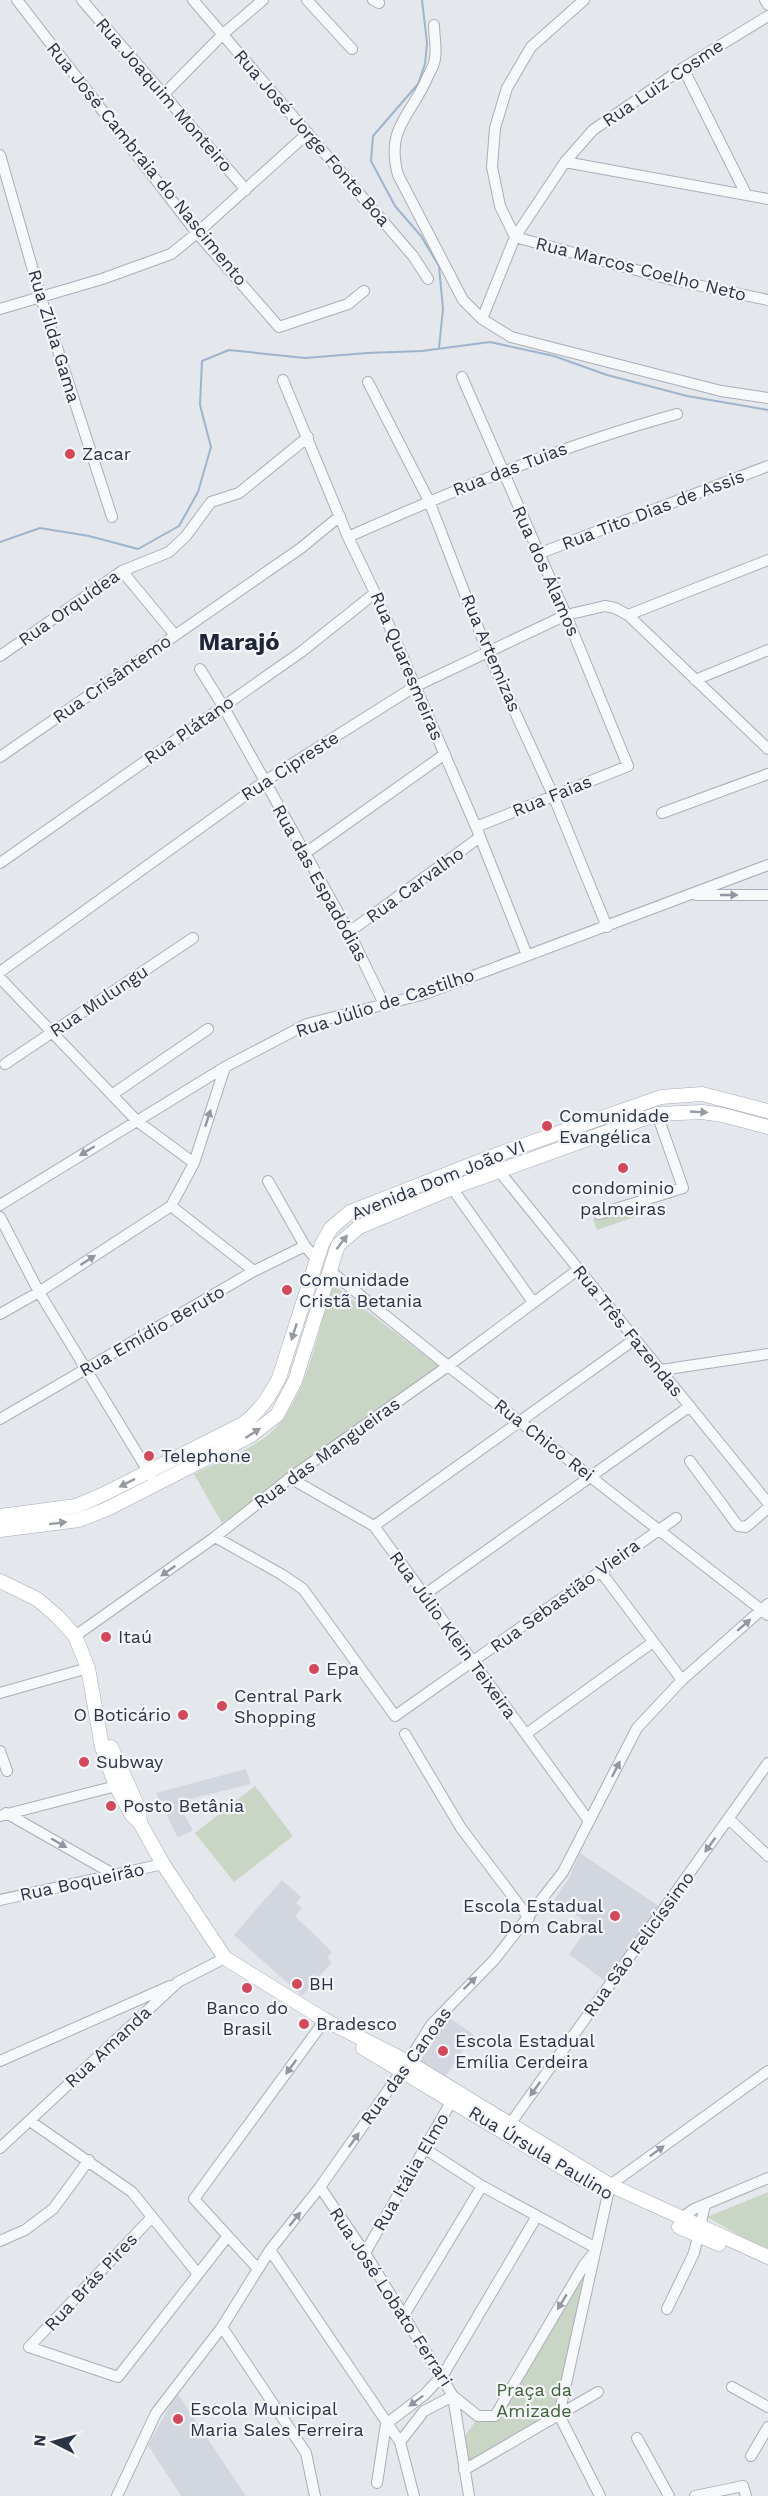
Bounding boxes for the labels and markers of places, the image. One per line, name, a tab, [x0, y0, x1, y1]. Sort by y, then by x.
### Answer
place label: Zacar	[82, 443, 131, 464]
marker: Zacar	[63, 447, 77, 461]
place label: Comunidade Evangélica	[559, 1105, 669, 1147]
marker: Comunidade Evangélica	[540, 1119, 554, 1133]
marker: condominio palmeiras	[616, 1161, 630, 1175]
place label: condominio palmeiras	[572, 1177, 674, 1219]
place label: Comunidade Cristã Betania	[299, 1269, 422, 1311]
marker: Comunidade Cristã Betania	[280, 1283, 294, 1297]
place label: Telephone	[161, 1445, 251, 1466]
marker: Telephone	[142, 1449, 156, 1463]
place label: Itaú	[118, 1626, 152, 1647]
marker: Itaú	[99, 1630, 113, 1644]
place label: Epa	[326, 1658, 359, 1679]
marker: Epa	[307, 1662, 321, 1676]
place label: Central Park Shopping	[234, 1685, 342, 1727]
marker: Central Park Shopping	[215, 1699, 229, 1713]
place label: O Boticário	[73, 1704, 171, 1725]
marker: O Boticário	[176, 1708, 190, 1722]
place label: Subway	[96, 1751, 164, 1772]
marker: Subway	[77, 1755, 91, 1769]
place label: Posto Betânia	[123, 1795, 244, 1816]
marker: Posto Betânia	[104, 1799, 118, 1813]
place label: Escola Estadual Dom Cabral	[463, 1895, 603, 1937]
marker: Escola Estadual Dom Cabral	[608, 1909, 622, 1923]
place label: BH	[309, 1973, 334, 1994]
marker: BH	[290, 1977, 304, 1991]
marker: Banco do Brasil	[240, 1981, 254, 1995]
place label: Banco do Brasil	[206, 1997, 288, 2039]
place label: Bradesco	[316, 2013, 397, 2034]
marker: Bradesco	[297, 2017, 311, 2031]
place label: Escola Estadual Emília Cerdeira	[455, 2030, 596, 2072]
marker: Escola Estadual Emília Cerdeira	[436, 2044, 450, 2058]
place label: Escola Municipal Maria Sales Ferreira	[190, 2398, 364, 2440]
marker: Escola Municipal Maria Sales Ferreira	[171, 2412, 185, 2426]

